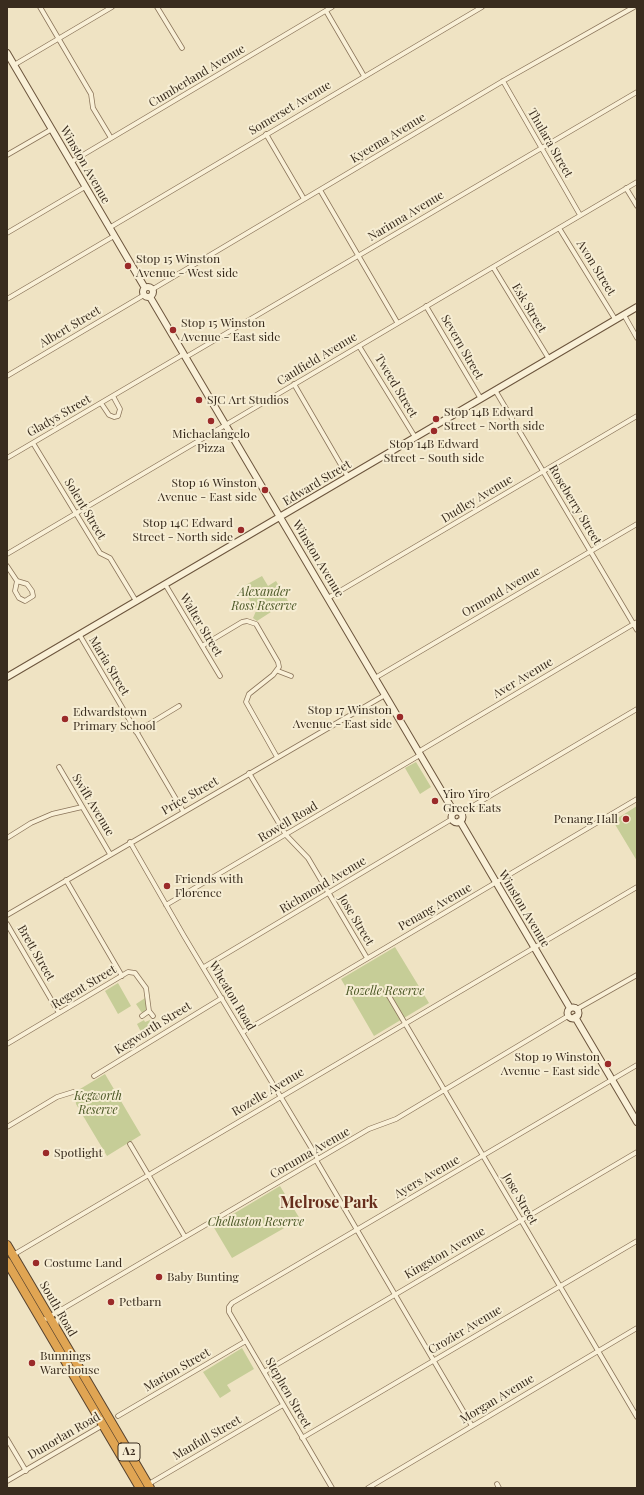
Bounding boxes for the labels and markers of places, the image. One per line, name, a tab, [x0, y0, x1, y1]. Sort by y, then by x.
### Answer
place label: Stop 15 Winston Avenue - West side	[136, 252, 238, 280]
marker: Stop 15 Winston Avenue - West side	[123, 261, 133, 271]
place label: Stop 15 Winston Avenue - East side	[181, 316, 280, 344]
marker: Stop 15 Winston Avenue - East side	[168, 325, 178, 335]
place label: SJC Art Studios	[207, 393, 289, 407]
marker: SJC Art Studios	[194, 395, 204, 405]
place label: Stop 14B Edward Street - North side	[444, 405, 545, 433]
marker: Stop 14B Edward Street - North side	[431, 414, 441, 424]
marker: Michaelangelo Pizza	[206, 416, 216, 426]
marker: Stop 14B Edward Street - South side	[429, 426, 439, 436]
place label: Michaelangelo Pizza	[172, 427, 250, 455]
place label: Stop 14B Edward Street - South side	[384, 437, 484, 465]
place label: Stop 16 Winston Avenue - East side	[158, 476, 257, 504]
marker: Stop 16 Winston Avenue - East side	[260, 485, 270, 495]
place label: Stop 14C Edward Street - North side	[132, 516, 233, 544]
marker: Stop 14C Edward Street - North side	[236, 525, 246, 535]
place label: Stop 17 Winston Avenue - East side	[293, 703, 392, 731]
place label: Edwardstown Primary School	[73, 705, 156, 733]
marker: Stop 17 Winston Avenue - East side	[395, 712, 405, 722]
marker: Edwardstown Primary School	[60, 714, 70, 724]
place label: Yiro Yiro Greek Eats	[443, 787, 501, 815]
marker: Yiro Yiro Greek Eats	[430, 796, 440, 806]
place label: Penang Hall	[554, 812, 618, 826]
marker: Penang Hall	[621, 814, 631, 824]
place label: Friends with Florence	[175, 872, 243, 900]
marker: Friends with Florence	[162, 881, 172, 891]
place label: Stop 19 Winston Avenue - East side	[501, 1050, 600, 1078]
marker: Stop 19 Winston Avenue - East side	[603, 1059, 613, 1069]
place label: Spotlight	[54, 1146, 103, 1160]
marker: Spotlight	[41, 1148, 51, 1158]
place label: Costume Land	[44, 1256, 122, 1270]
marker: Costume Land	[31, 1258, 41, 1268]
place label: Baby Bunting	[167, 1270, 239, 1284]
marker: Baby Bunting	[154, 1272, 164, 1282]
place label: Petbarn	[119, 1295, 161, 1309]
marker: Petbarn	[106, 1297, 116, 1307]
place label: Bunnings Warehouse	[40, 1349, 99, 1377]
marker: Bunnings Warehouse	[27, 1358, 37, 1368]

